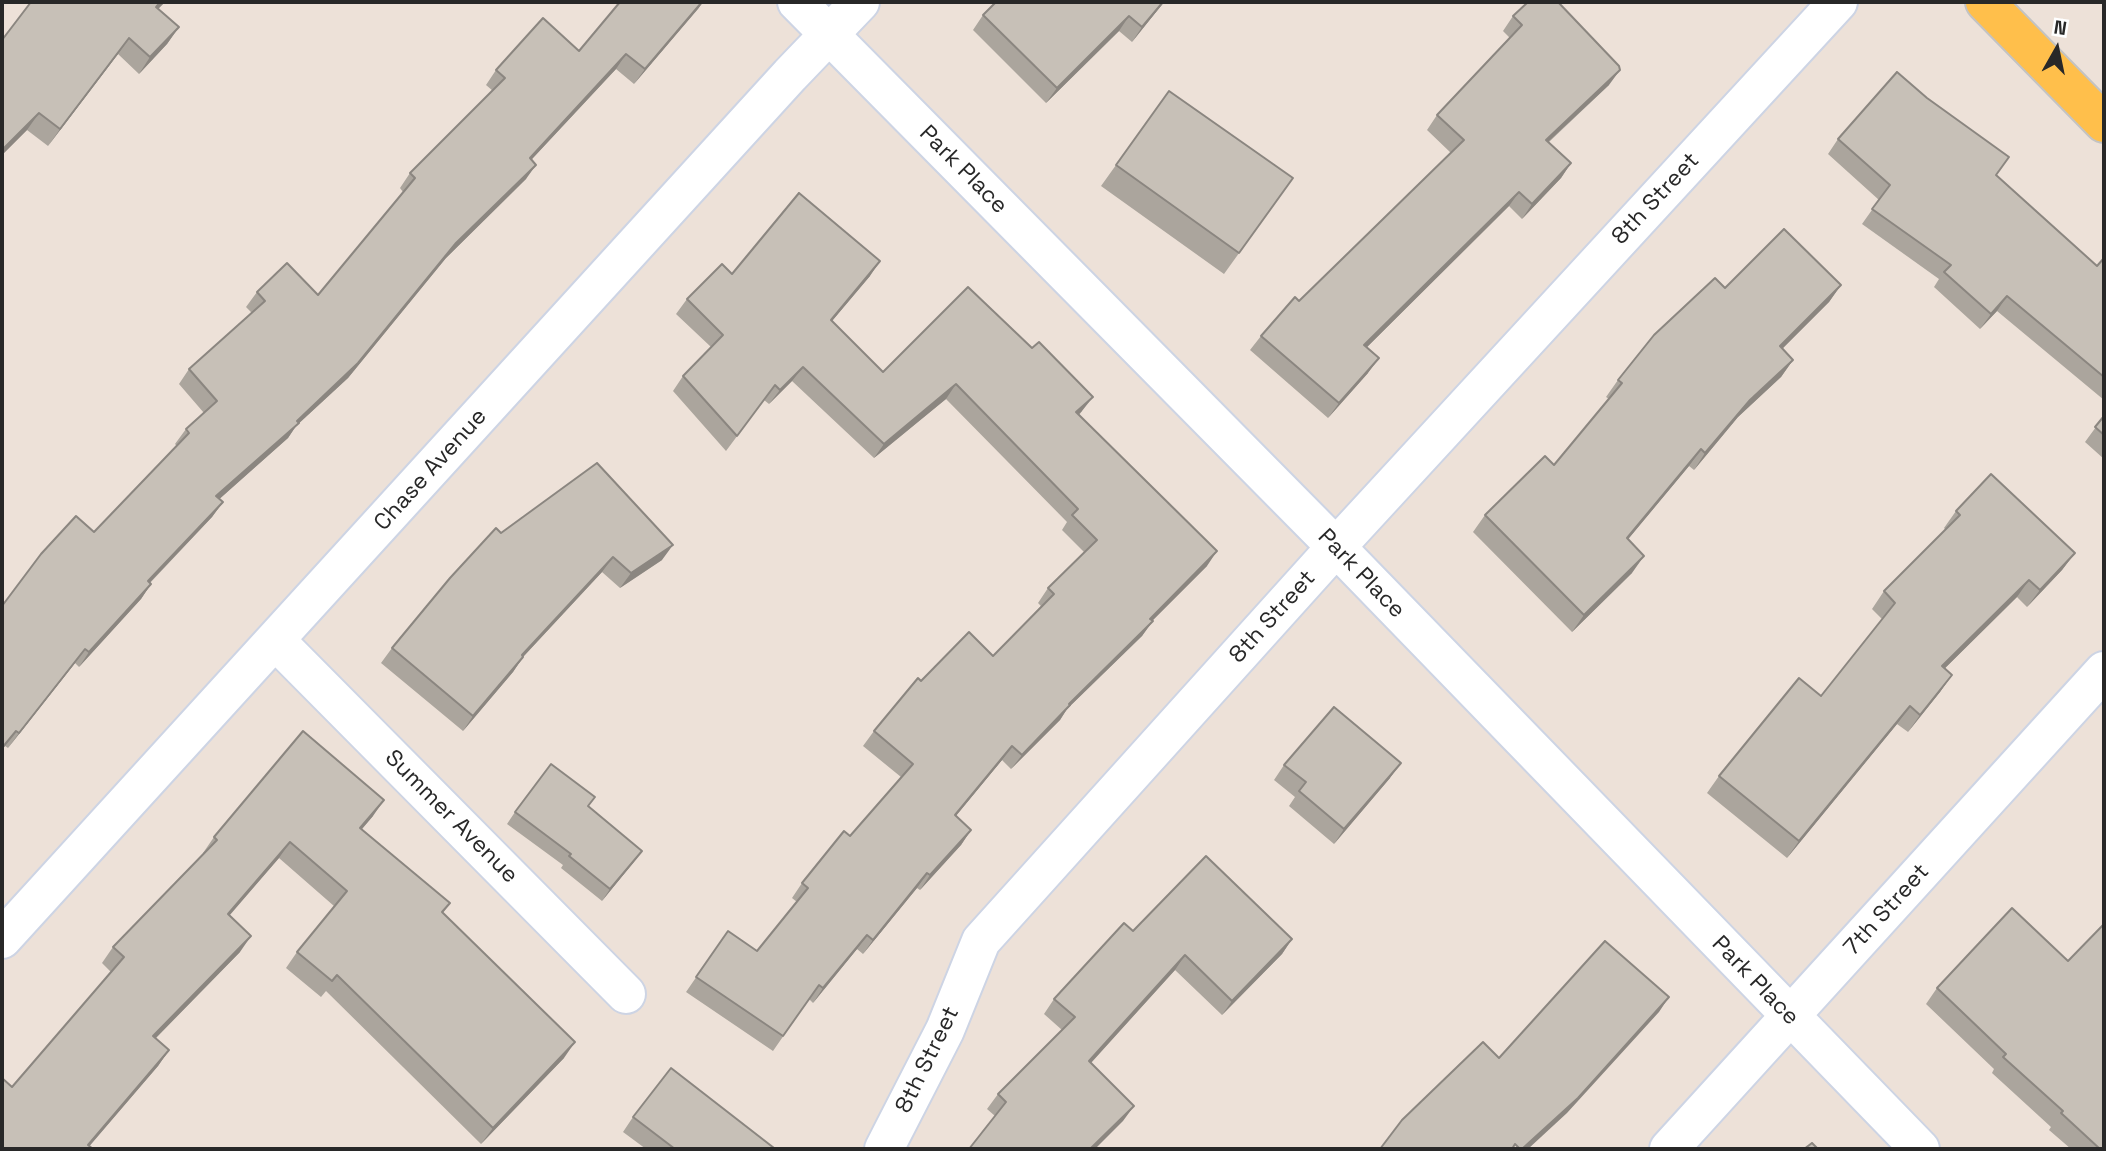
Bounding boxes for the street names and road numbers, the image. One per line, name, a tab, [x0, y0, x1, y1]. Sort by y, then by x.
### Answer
street label: Park Place	[913, 120, 1013, 220]
street label: 8th Street	[1607, 147, 1705, 251]
street label: Chase Avenue	[369, 403, 493, 537]
street label: Park Place	[1312, 524, 1410, 624]
street label: 8th Street	[1224, 565, 1322, 669]
street label: Summer Avenue	[379, 745, 523, 889]
street label: 7th Street	[1839, 858, 1935, 962]
street label: Park Place	[1706, 931, 1804, 1031]
street label: 8th Street	[890, 1002, 966, 1118]

